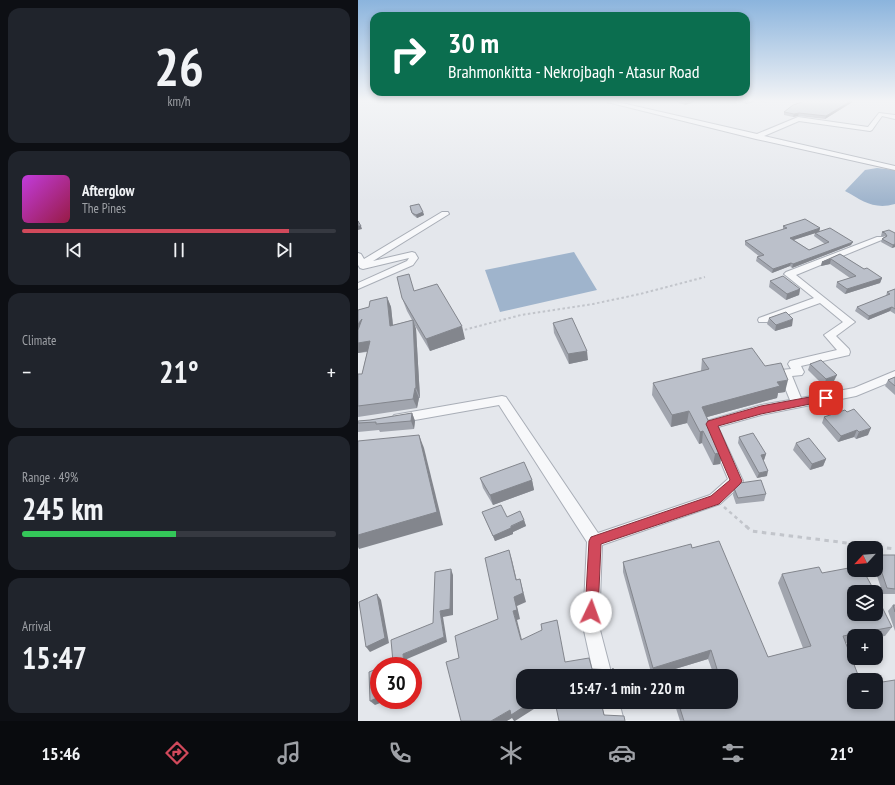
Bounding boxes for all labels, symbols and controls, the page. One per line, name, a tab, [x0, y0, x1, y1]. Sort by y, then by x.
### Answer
text: 30 m	[448, 24, 499, 61]
icon: right	[382, 28, 434, 80]
text: 26	[154, 33, 204, 100]
text: Brahmonkitta - Nekrojbagh - Atasur Road	[448, 60, 700, 83]
text: km/h	[167, 93, 191, 110]
text: Afterglow	[82, 181, 134, 200]
text: The Pines	[82, 200, 126, 217]
icon: previous	[63, 239, 85, 261]
icon: pause	[168, 239, 190, 261]
icon: next	[273, 239, 295, 261]
text: Climate	[22, 332, 56, 349]
text: 21°	[159, 352, 199, 391]
text: −	[22, 358, 31, 386]
text: +	[327, 358, 336, 386]
pin	[809, 381, 843, 415]
icon: arrive	[815, 387, 837, 409]
text: Range · 49%	[22, 469, 78, 486]
text: 245 km	[22, 489, 103, 528]
north arrow	[847, 541, 883, 577]
map controls	[847, 541, 883, 709]
button: layers	[847, 585, 883, 621]
position arrow	[570, 591, 612, 633]
text: Arrival	[22, 618, 51, 635]
button: +	[847, 629, 883, 665]
text: 15:47	[22, 638, 87, 677]
speed limit sign: 30	[370, 657, 422, 709]
button: −	[847, 673, 883, 709]
text: 15:47 · 1 min · 220 m	[569, 679, 685, 698]
icon: directions	[163, 739, 191, 767]
icon: music	[275, 739, 303, 767]
icon: phone	[386, 739, 414, 767]
icon: climate	[497, 739, 525, 767]
icon: car	[608, 739, 636, 767]
icon: filters	[719, 739, 747, 767]
text: 15:46	[42, 742, 80, 765]
text: 21°	[830, 742, 853, 765]

